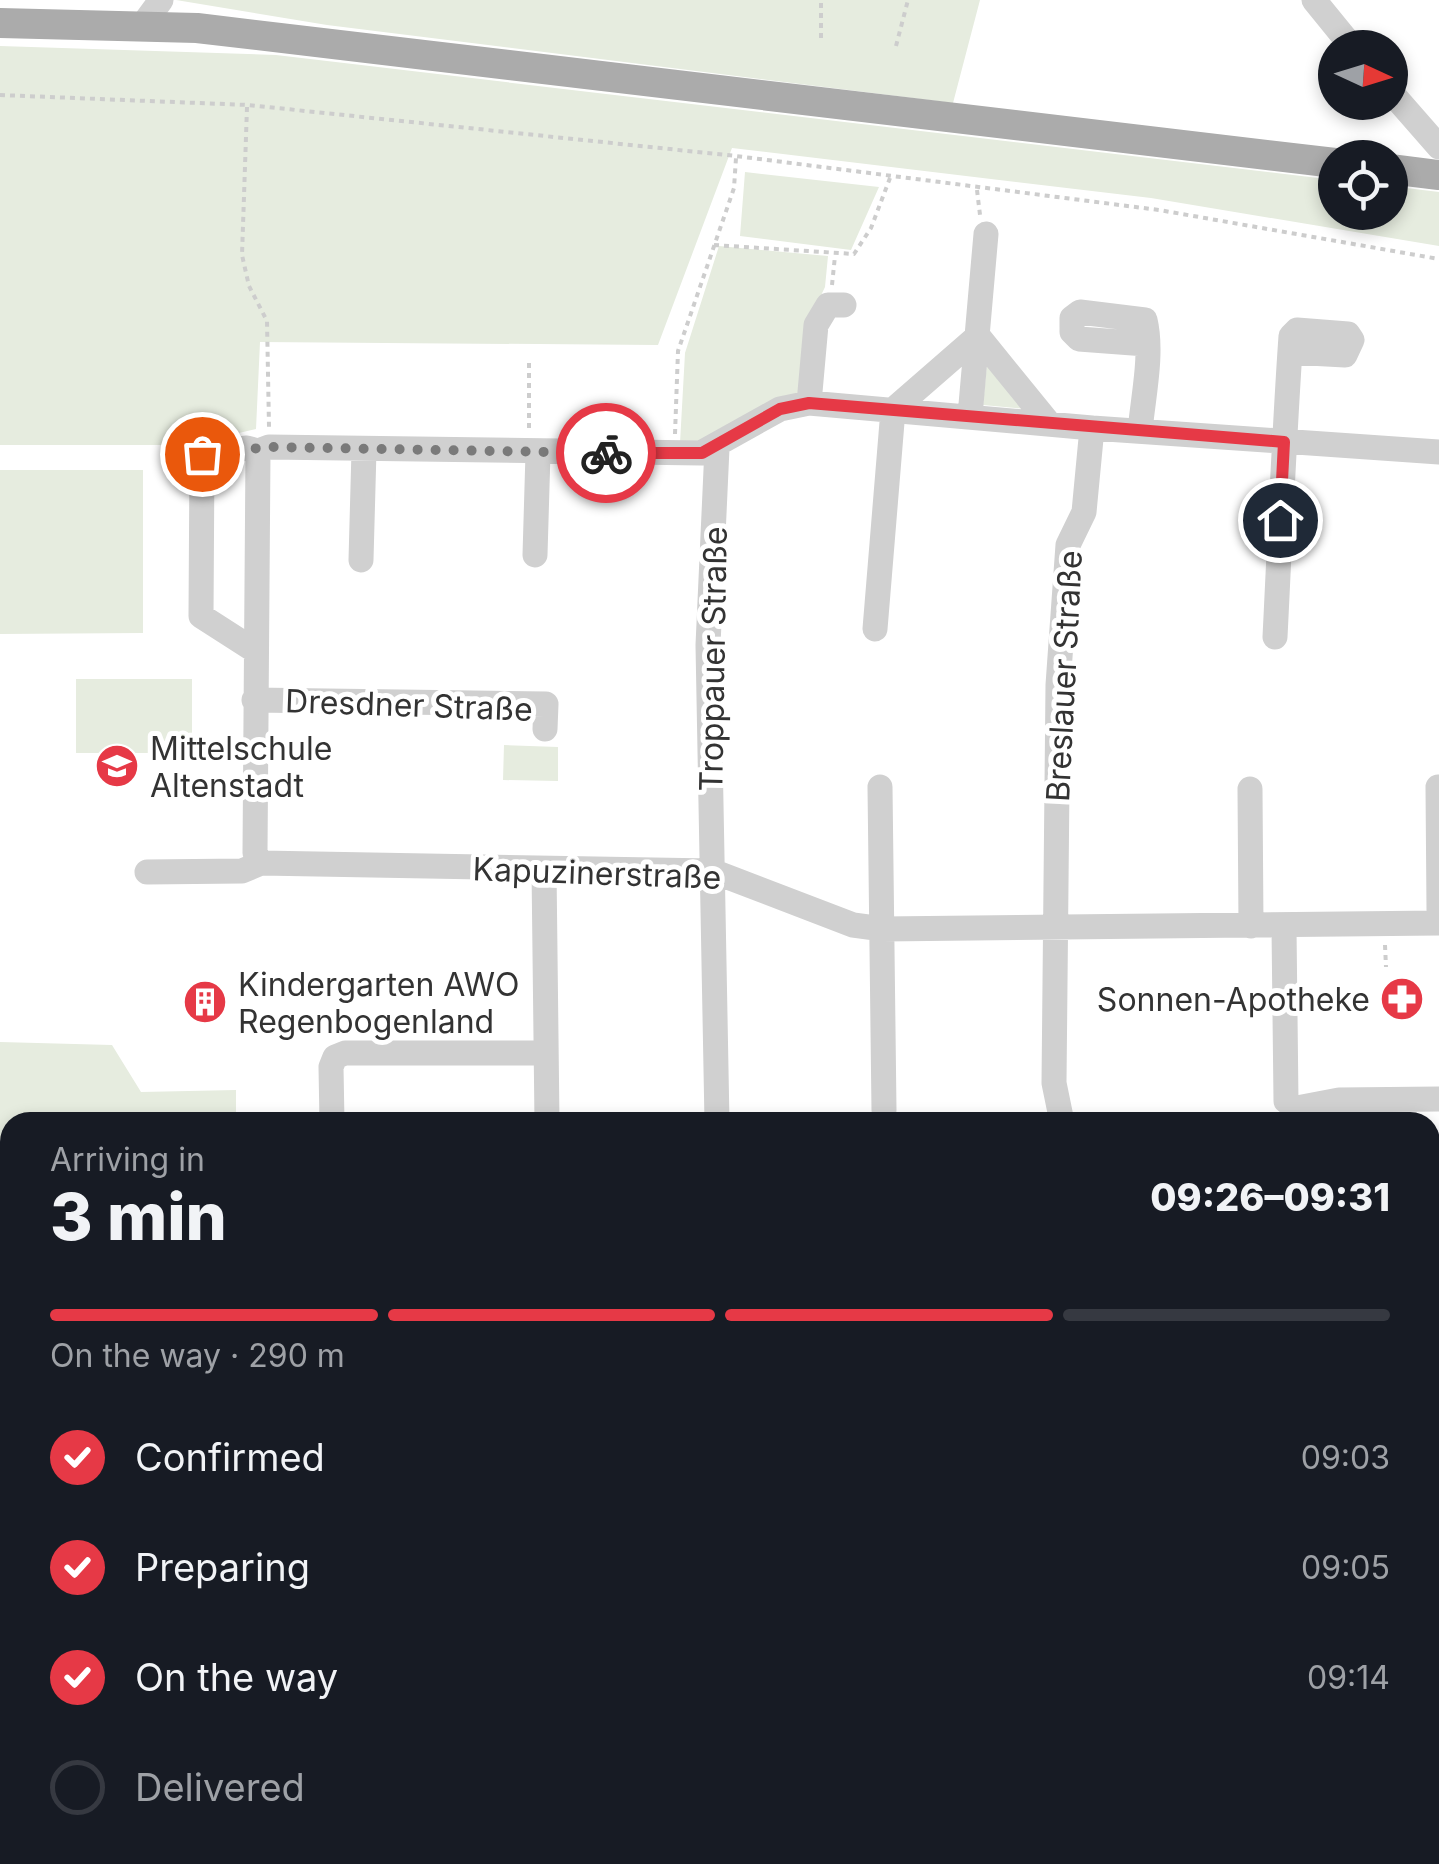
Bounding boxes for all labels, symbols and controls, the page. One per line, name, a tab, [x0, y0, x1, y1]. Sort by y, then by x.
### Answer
north arrow	[1318, 30, 1408, 120]
map controls	[1318, 30, 1408, 230]
button: locate	[1318, 140, 1408, 230]
courier	[556, 403, 656, 503]
pin	[160, 412, 245, 497]
icon: bike	[579, 426, 634, 481]
icon: bag	[175, 427, 230, 482]
pin	[1238, 478, 1323, 563]
icon: home	[1253, 493, 1308, 548]
street label: Troppauer Straße	[691, 526, 735, 792]
street label: Breslauer Straße	[1038, 549, 1090, 803]
street label: Dresdner Straße	[285, 681, 533, 729]
place label: Mittelschule Altenstadt	[150, 729, 332, 805]
school or university icon: Mittelschule Altenstadt	[94, 743, 140, 789]
street label: Kapuzinerstraße	[472, 849, 722, 897]
place label: Kindergarten AWO Regenbogenland	[238, 965, 520, 1041]
pharmacy icon: Sonnen-Apotheke	[1379, 976, 1425, 1022]
building icon: Kindergarten AWO Regenbogenland	[182, 979, 228, 1025]
place label: Sonnen-Apotheke	[1097, 980, 1370, 1019]
text: Arriving in	[50, 1140, 205, 1179]
text: 09:26–09:31	[1150, 1174, 1390, 1220]
text: 3 min	[50, 1177, 227, 1256]
text: On the way · 290 m	[50, 1336, 345, 1375]
icon: check	[50, 1430, 105, 1485]
text: Confirmed	[135, 1434, 325, 1480]
text: 09:03	[1301, 1438, 1390, 1477]
icon: check	[50, 1540, 105, 1595]
text: Preparing	[135, 1544, 310, 1590]
text: 09:05	[1301, 1548, 1390, 1587]
icon: check	[50, 1650, 105, 1705]
text: On the way	[135, 1654, 338, 1700]
text: 09:14	[1307, 1658, 1390, 1697]
text: Delivered	[135, 1764, 305, 1810]

